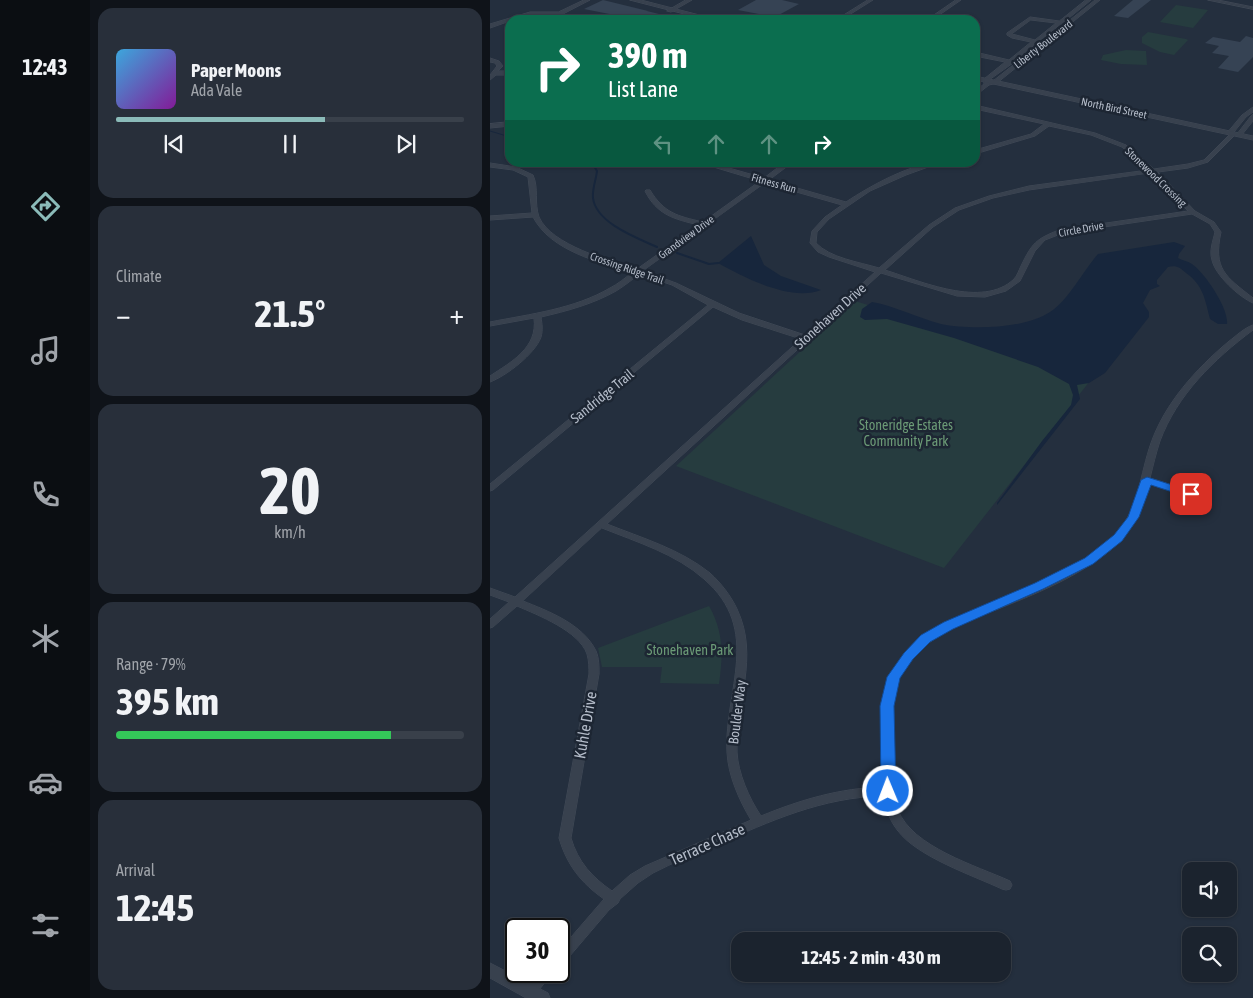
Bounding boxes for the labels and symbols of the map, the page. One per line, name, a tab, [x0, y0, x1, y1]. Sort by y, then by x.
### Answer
street label: Liberty Boulevard	[1011, 18, 1075, 70]
street label: North Bird Street	[1080, 95, 1148, 121]
street label: Stonewood Crossing	[1123, 145, 1189, 209]
street label: Fitness Run	[750, 171, 798, 195]
street label: Grandview Drive	[656, 213, 716, 261]
street label: Circle Drive	[1058, 219, 1104, 239]
street label: Crossing Ridge Trail	[589, 250, 666, 286]
street label: Stonehaven Drive	[791, 280, 869, 352]
street label: Sandridge Trail	[567, 366, 637, 426]
park label: Stoneridge Estates Community Park	[859, 417, 953, 449]
pin	[1170, 473, 1212, 515]
park label: Stonehaven Park	[647, 642, 733, 658]
street label: Boulder Way	[725, 679, 749, 745]
street label: Kuhle Drive	[570, 690, 600, 760]
position arrow	[861, 764, 913, 816]
street label: Terrace Chase	[667, 819, 747, 869]
speed limit sign: 30	[505, 918, 570, 983]

